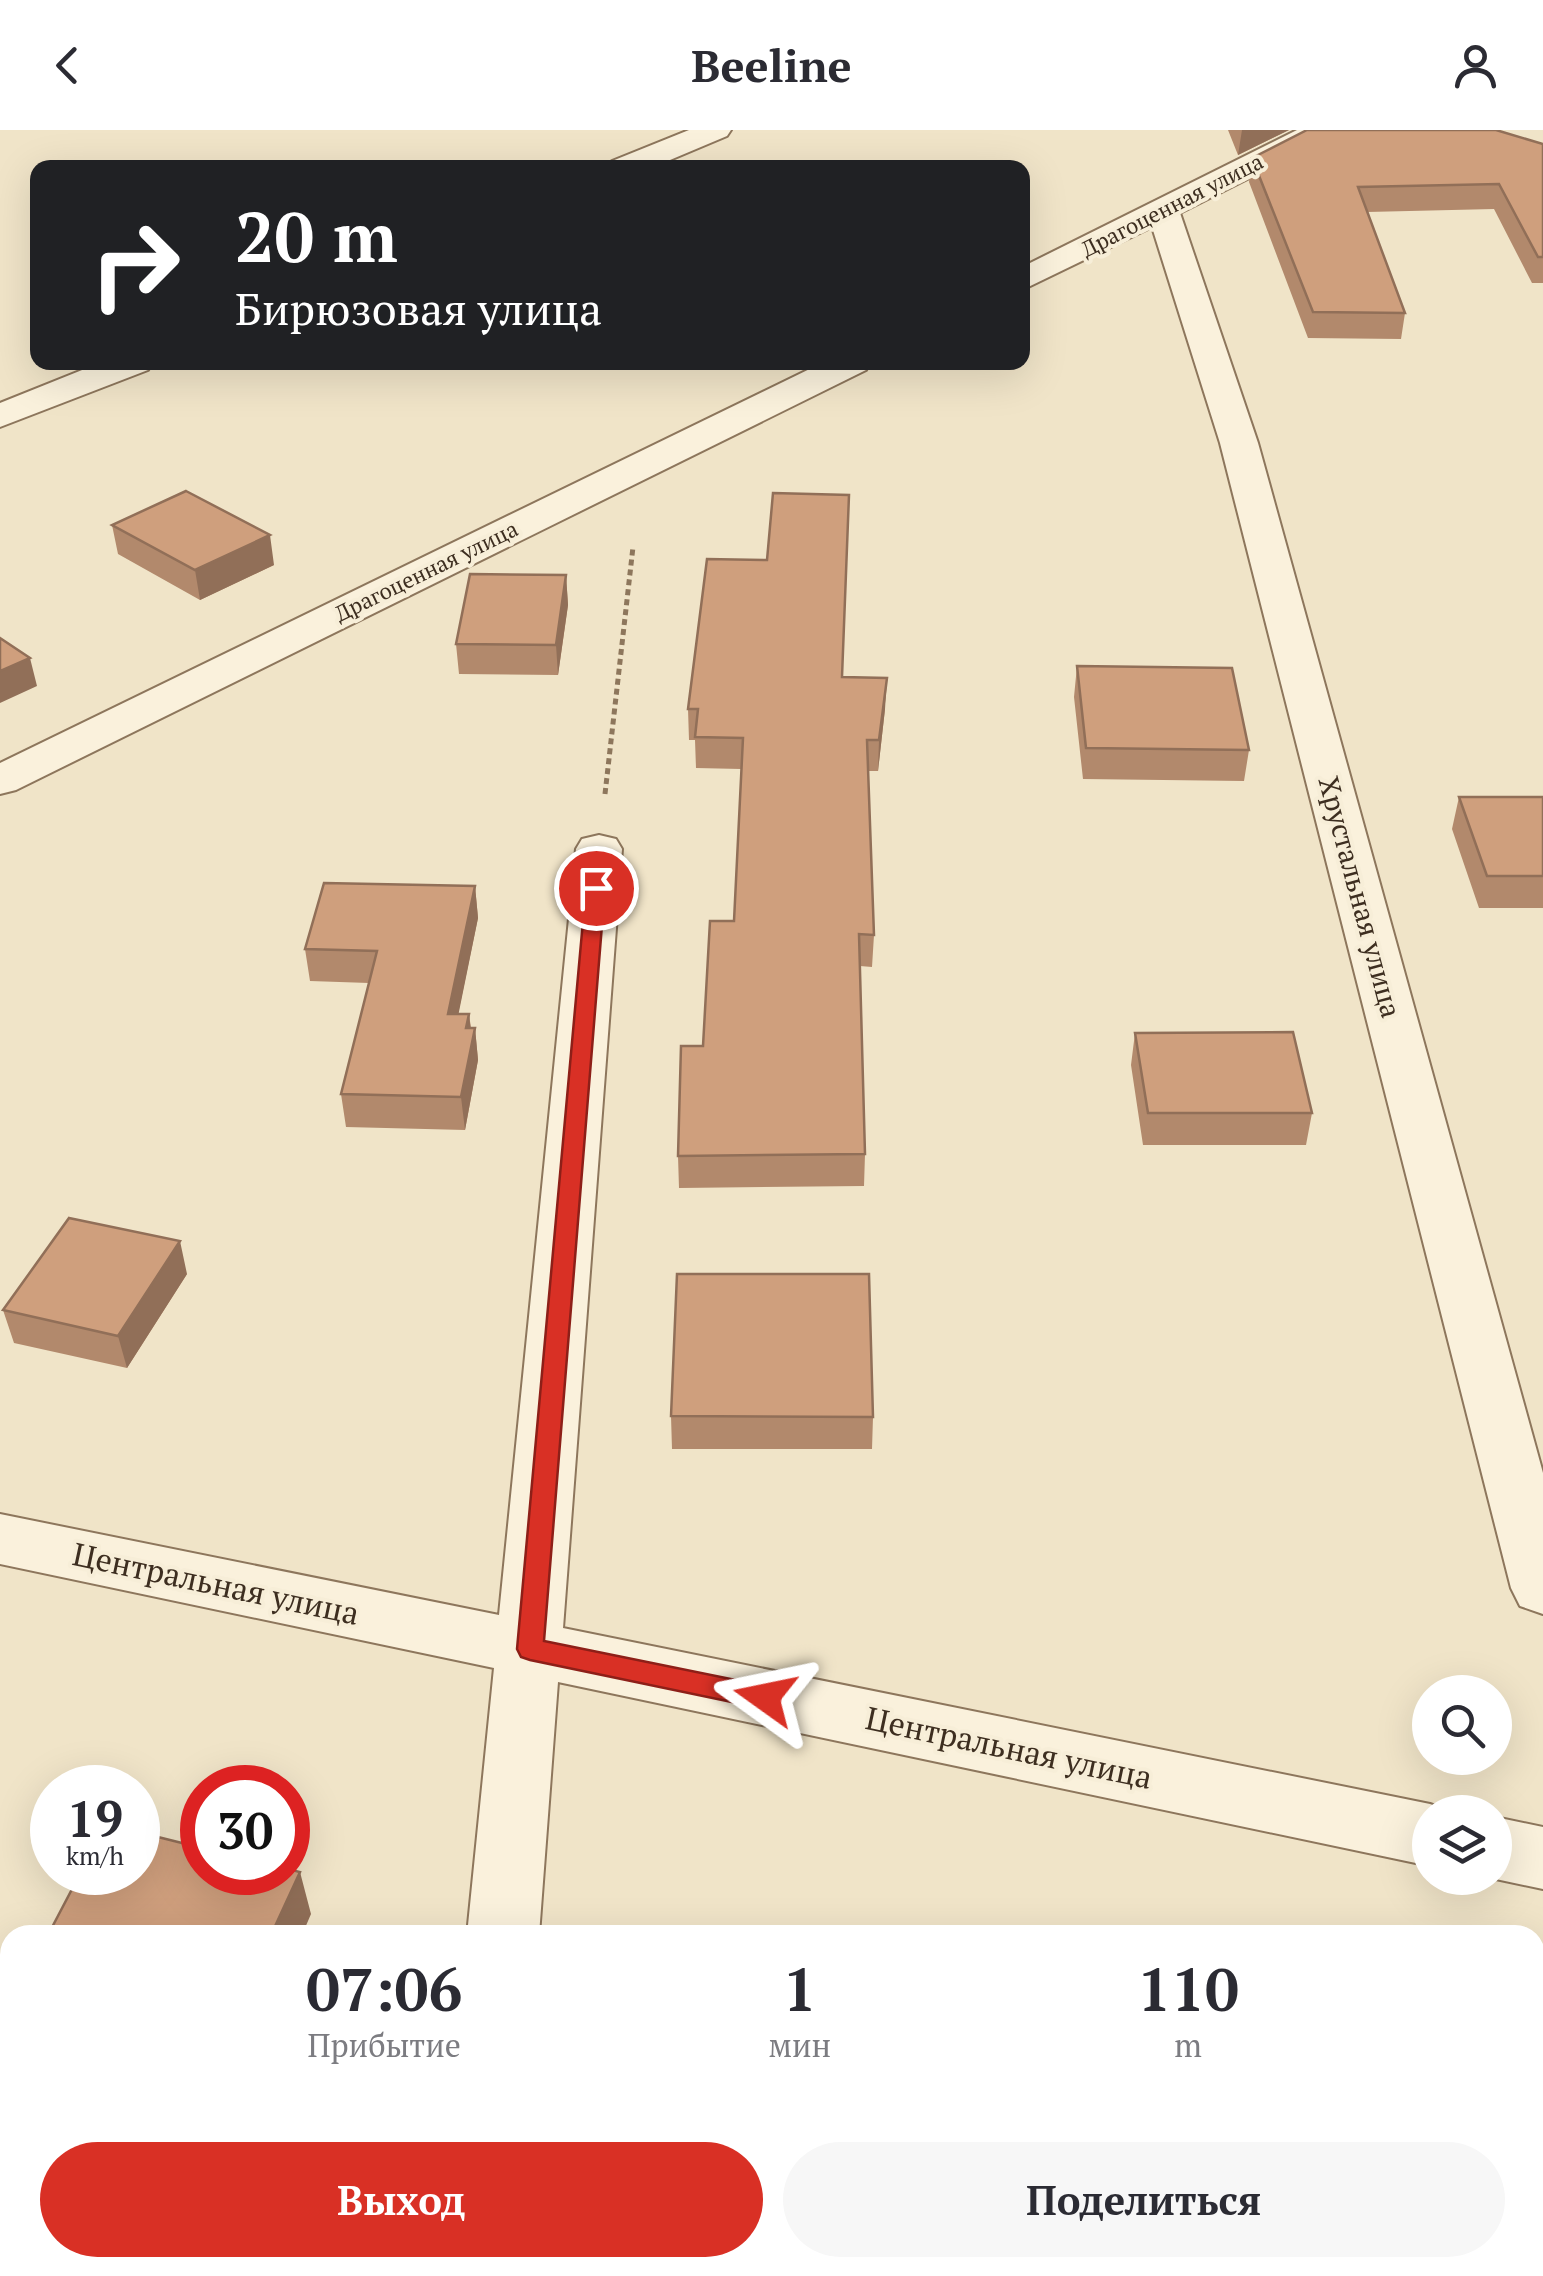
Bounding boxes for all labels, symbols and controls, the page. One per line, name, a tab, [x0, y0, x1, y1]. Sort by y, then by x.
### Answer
text: Beeline	[691, 35, 852, 95]
icon: back	[40, 38, 95, 93]
icon: person	[1448, 38, 1503, 93]
street label: Драгоценная улица	[1076, 146, 1268, 263]
text: 20 m	[235, 189, 398, 282]
icon: right	[70, 200, 200, 330]
text: Бирюзовая улица	[235, 278, 602, 338]
street label: Драгоценная улица	[329, 514, 522, 628]
street label: Хрустальная улица	[1310, 772, 1410, 1022]
pin	[554, 846, 639, 931]
icon: arrive	[569, 861, 624, 916]
street label: Центральная улица	[69, 1532, 363, 1634]
position arrow	[713, 1645, 817, 1749]
map controls	[1412, 1675, 1512, 1895]
button: search	[1412, 1675, 1512, 1775]
street label: Центральная улица	[862, 1696, 1156, 1798]
speed limit sign: 30	[180, 1765, 310, 1895]
text: 19	[67, 1785, 123, 1851]
button: layers	[1412, 1795, 1512, 1895]
text: km/h	[66, 1839, 124, 1872]
text: 07:06	[306, 1949, 462, 2028]
text: 1	[783, 1949, 817, 2028]
text: 110	[1137, 1949, 1239, 2028]
text: Прибытие	[307, 2024, 461, 2066]
text: мин	[768, 2024, 831, 2066]
text: m	[1174, 2024, 1202, 2066]
button: Выход	[40, 2142, 763, 2257]
button: Поделиться	[783, 2142, 1505, 2257]

